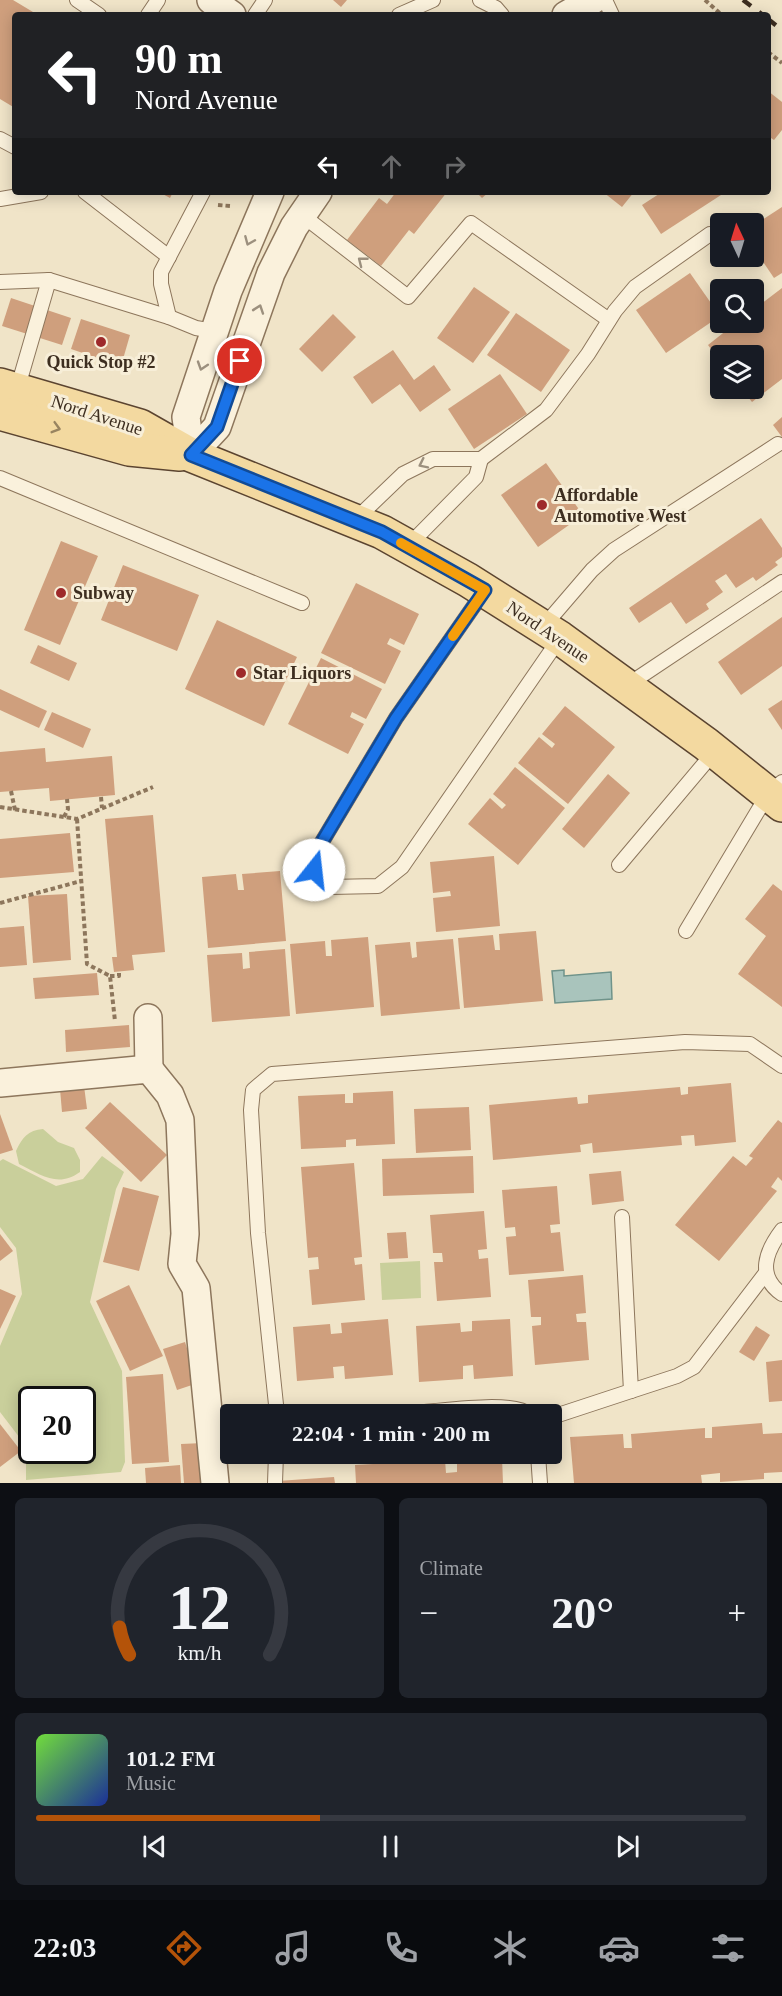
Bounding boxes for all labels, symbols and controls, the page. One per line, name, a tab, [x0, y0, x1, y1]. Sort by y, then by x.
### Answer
icon: left	[36, 36, 114, 114]
text: 90 m	[135, 36, 223, 82]
text: Nord Avenue	[135, 85, 278, 115]
icon: left	[312, 150, 345, 183]
icon: ahead	[375, 150, 408, 183]
icon: right	[438, 150, 471, 183]
north arrow	[710, 213, 764, 267]
map controls	[710, 213, 764, 399]
one-way arrow	[244, 235, 256, 246]
one-way arrow	[357, 257, 368, 268]
button: search	[710, 279, 764, 333]
one-way arrow	[251, 304, 264, 315]
marker: Quick Stop #2	[94, 335, 108, 349]
pin	[214, 335, 265, 386]
icon: arrive	[223, 344, 256, 377]
button: layers	[710, 345, 764, 399]
place label: Quick Stop #2	[46, 352, 156, 372]
one-way arrow	[197, 360, 209, 371]
street label: Nord Avenue	[49, 391, 145, 439]
one-way arrow	[51, 421, 61, 434]
one-way arrow	[419, 457, 430, 468]
place label: Affordable Automotive West	[554, 485, 686, 526]
marker: Affordable Automotive West	[535, 498, 549, 512]
place label: Subway	[73, 583, 134, 603]
marker: Subway	[54, 586, 68, 600]
street label: Nord Avenue	[503, 597, 593, 667]
place label: Star Liquors	[253, 663, 351, 683]
marker: Star Liquors	[234, 666, 248, 680]
position arrow	[282, 838, 346, 902]
speed limit sign: 20	[18, 1386, 96, 1464]
text: 22:04 · 1 min · 200 m	[292, 1421, 490, 1446]
text: Climate	[420, 1557, 483, 1579]
text: 12	[168, 1573, 230, 1642]
text: 20°	[551, 1588, 614, 1638]
text: −	[420, 1595, 438, 1631]
text: +	[727, 1595, 746, 1631]
text: km/h	[177, 1641, 222, 1665]
text: 101.2 FM	[126, 1746, 215, 1771]
text: Music	[126, 1772, 176, 1794]
icon: previous	[138, 1830, 171, 1863]
icon: pause	[374, 1830, 407, 1863]
icon: next	[611, 1830, 644, 1863]
icon: directions	[163, 1927, 205, 1969]
icon: music	[272, 1927, 314, 1969]
icon: phone	[380, 1927, 422, 1969]
icon: climate	[489, 1927, 531, 1969]
icon: car	[598, 1927, 640, 1969]
icon: filters	[707, 1927, 749, 1969]
text: 22:03	[33, 1933, 96, 1963]

